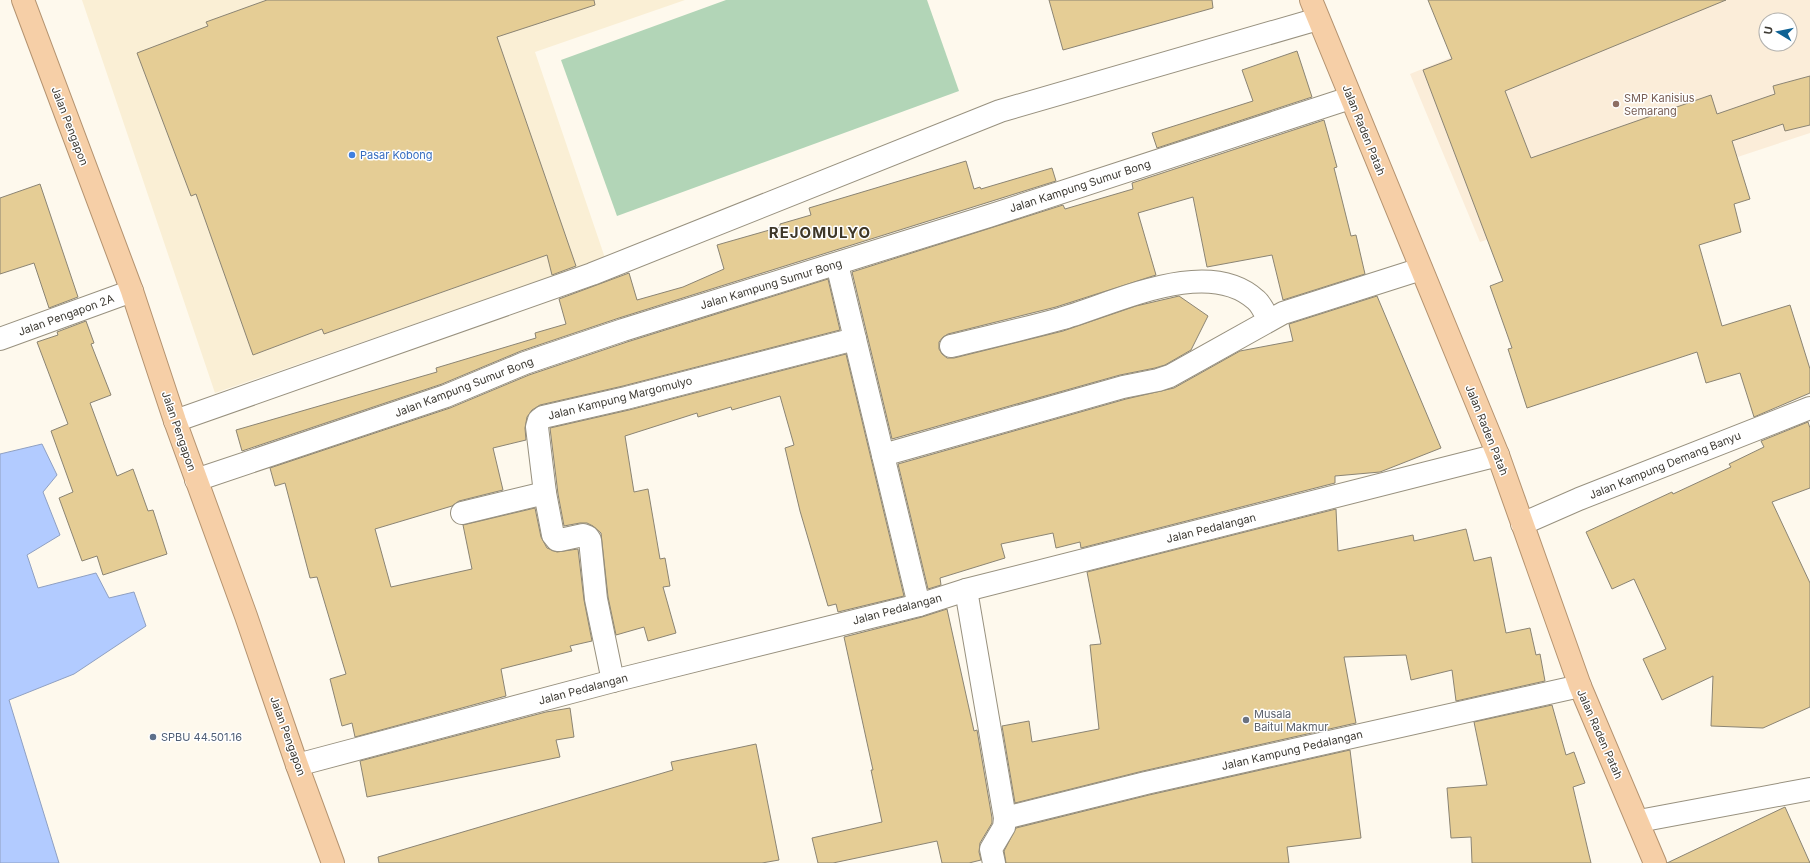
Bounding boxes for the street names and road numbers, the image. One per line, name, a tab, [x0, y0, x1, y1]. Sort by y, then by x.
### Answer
street label: Jalan Raden Patah	[1339, 83, 1389, 177]
street label: Jalan Pengapon	[48, 84, 92, 168]
street label: Jalan Kampung Sumur Bong	[1008, 157, 1152, 215]
street label: Jalan Kampung Sumur Bong	[698, 256, 844, 312]
street label: Jalan Pengapon 2A	[16, 291, 116, 339]
street label: Jalan Kampung Sumur Bong	[393, 354, 535, 420]
street label: Jalan Kampung Margomulyo	[546, 373, 694, 423]
street label: Jalan Raden Patah	[1462, 383, 1512, 477]
street label: Jalan Pengapon	[159, 389, 199, 473]
street label: Jalan Kampung Demang Banyu	[1587, 428, 1743, 502]
street label: Jalan Pedalangan	[1165, 510, 1257, 546]
street label: Jalan Pedalangan	[851, 590, 943, 628]
street label: Jalan Pedalangan	[537, 670, 629, 708]
street label: Jalan Raden Patah	[1574, 687, 1626, 781]
street label: Jalan Pengapon	[267, 694, 309, 778]
street label: Jalan Kampung Pedalangan	[1220, 727, 1364, 773]

